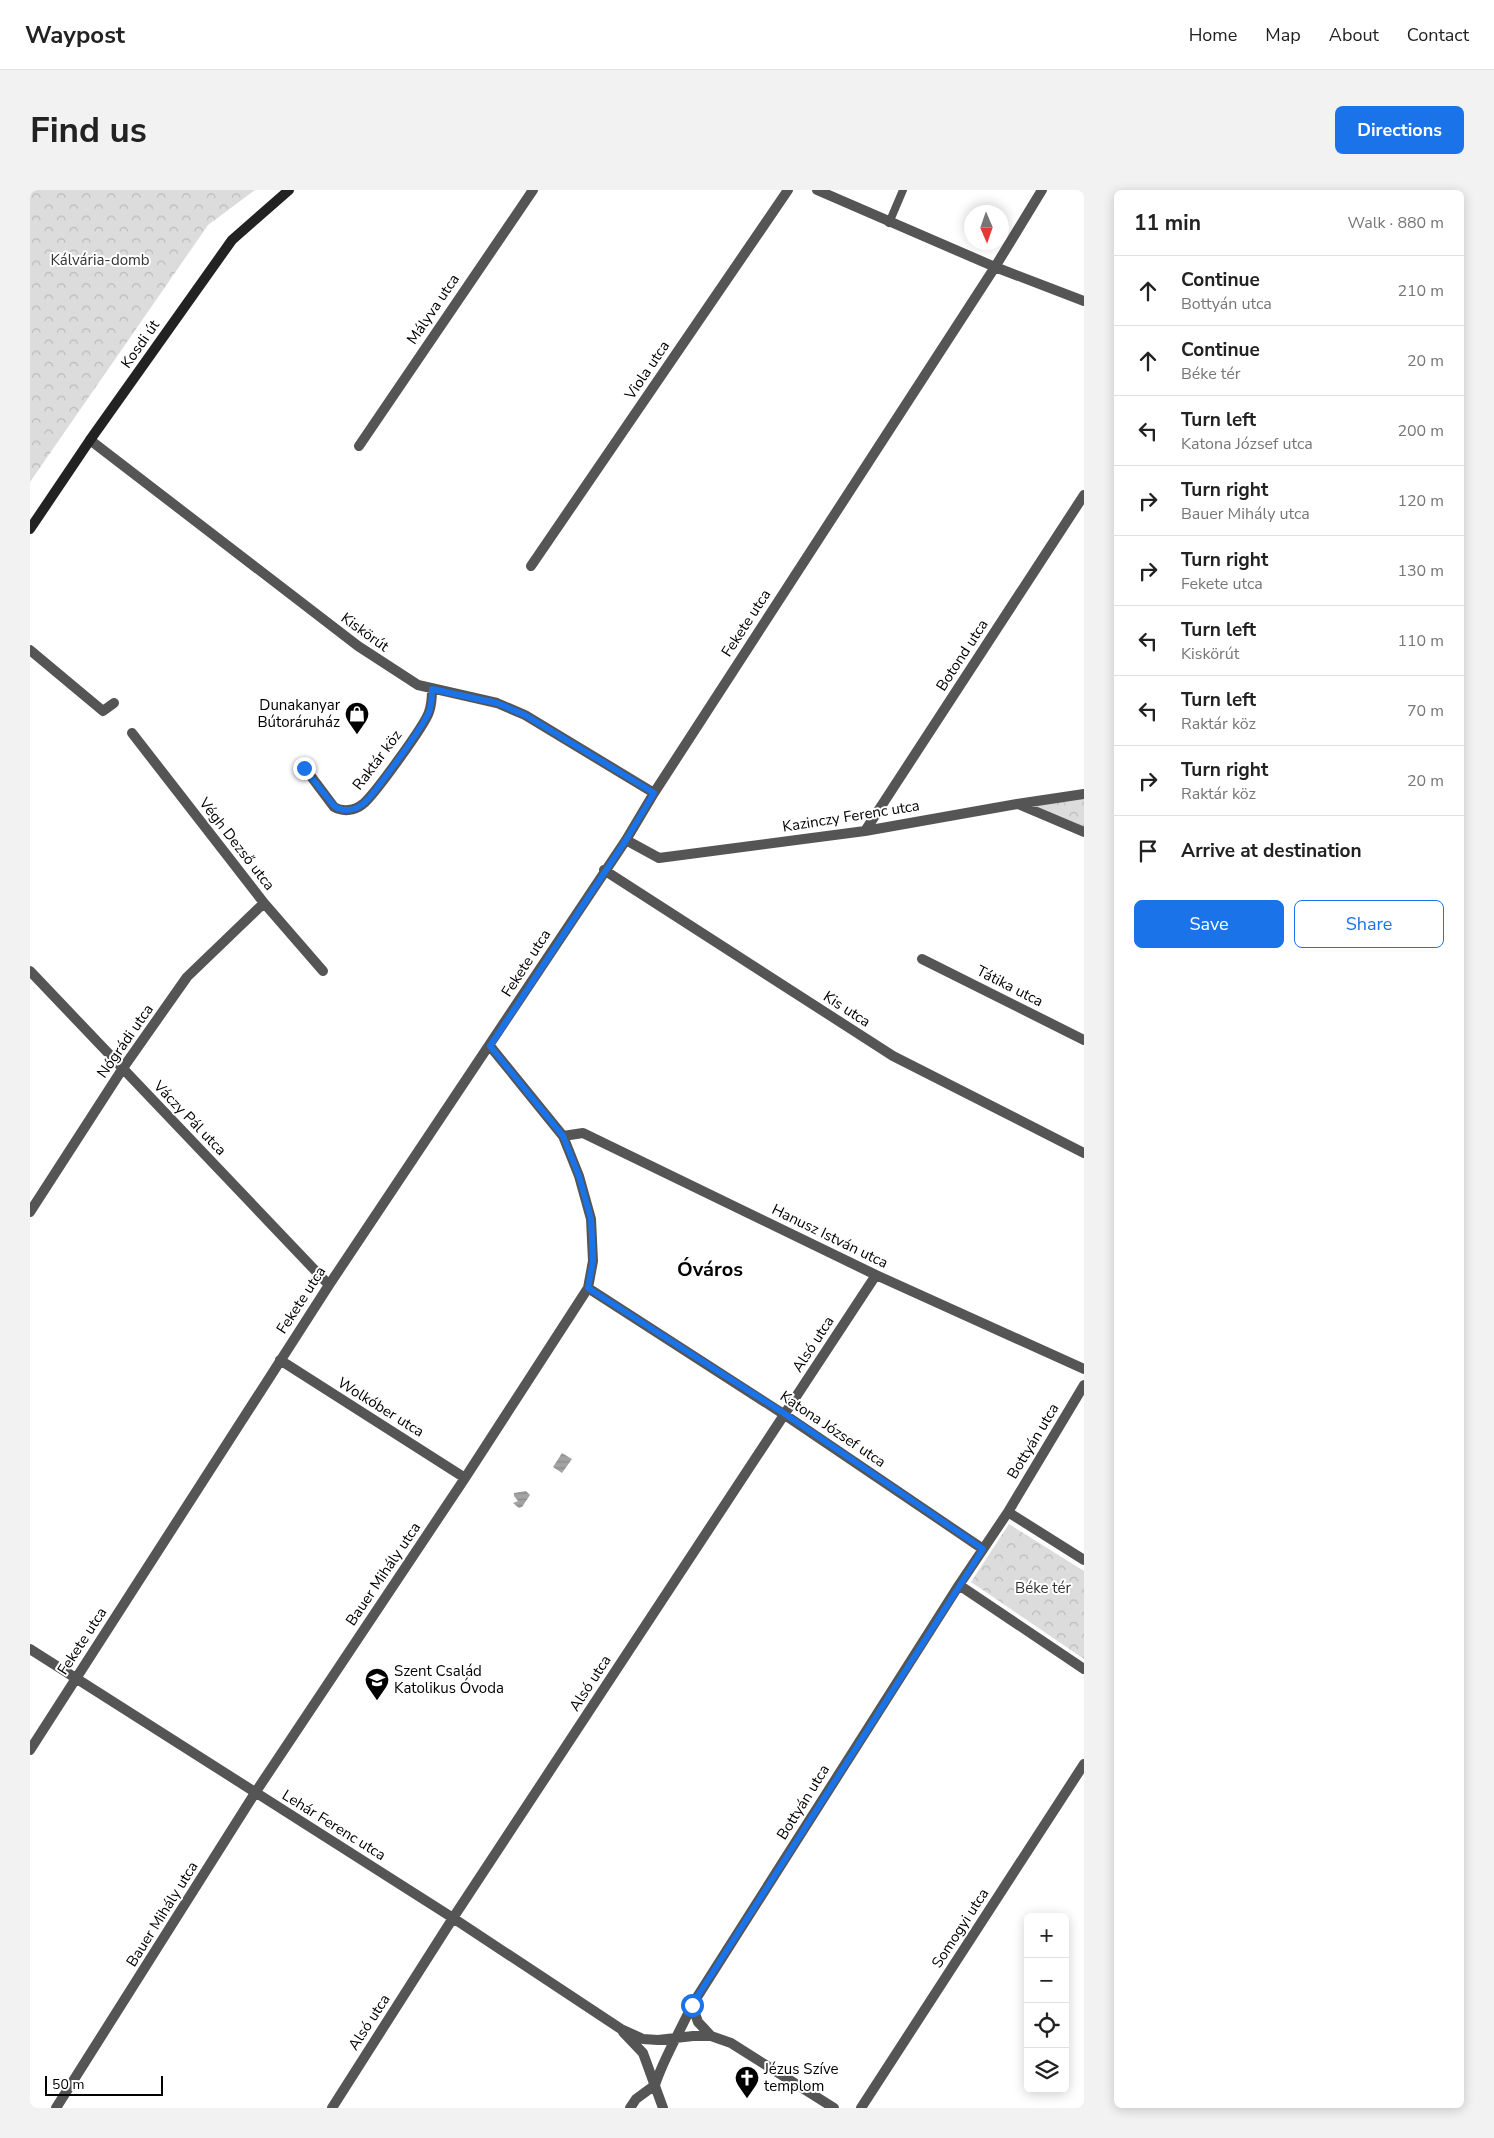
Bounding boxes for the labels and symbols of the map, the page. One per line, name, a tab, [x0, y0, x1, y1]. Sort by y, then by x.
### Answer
north arrow	[964, 205, 1009, 250]
park label: Kálvária-domb	[50, 250, 150, 270]
street label: Mályva utca	[402, 270, 464, 348]
street label: Kosdi út	[116, 315, 164, 372]
street label: Viola utca	[619, 337, 674, 404]
street label: Fekete utca	[717, 585, 775, 661]
street label: Kiskörút	[337, 608, 394, 657]
street label: Botond utca	[931, 615, 993, 695]
place label: Dunakanyar Bútoráruház	[257, 695, 341, 732]
shop icon: Dunakanyar Bútoráruház	[344, 701, 370, 735]
street label: Raktár köz	[348, 726, 406, 794]
route end	[293, 757, 316, 780]
street label: Végh Dezső utca	[194, 793, 279, 894]
street label: Kazinczy Ferenc utca	[781, 795, 921, 837]
street label: Fekete utca	[497, 925, 555, 1001]
street label: Tátika utca	[973, 961, 1047, 1011]
street label: Kis utca	[820, 986, 874, 1032]
street label: Nógrádi utca	[92, 1000, 158, 1082]
street label: Váczy Pál utca	[149, 1076, 231, 1160]
street label: Hanusz István utca	[769, 1199, 891, 1273]
district label: Óváros	[677, 1256, 743, 1283]
street label: Fekete utca	[272, 1262, 330, 1338]
street label: Alsó utca	[787, 1312, 839, 1376]
street label: Wolkóber utca	[334, 1372, 428, 1442]
street label: Katona József utca	[776, 1386, 890, 1472]
street label: Bottyán utca	[1003, 1399, 1063, 1483]
street label: Bauer Mihály utca	[341, 1518, 425, 1630]
park label: Béke tér	[1015, 1578, 1072, 1598]
street label: Fekete utca	[53, 1603, 111, 1679]
street label: Alsó utca	[564, 1651, 616, 1715]
place label: Szent Család Katolikus Óvoda	[394, 1661, 504, 1698]
school or university icon: Szent Család Katolikus Óvoda	[364, 1667, 390, 1701]
street label: Bottyán utca	[772, 1761, 834, 1843]
street label: Lehár Ferenc utca	[278, 1785, 390, 1865]
street label: Bauer Mihály utca	[122, 1857, 202, 1971]
street label: Somogyi utca	[927, 1884, 993, 1972]
street label: Alsó utca	[343, 1990, 395, 2054]
route start	[681, 1994, 704, 2017]
place label: Jézus Szíve templom	[763, 2059, 838, 2096]
church icon: Jézus Szíve templom	[734, 2065, 760, 2099]
scale bar	[45, 2073, 162, 2096]

